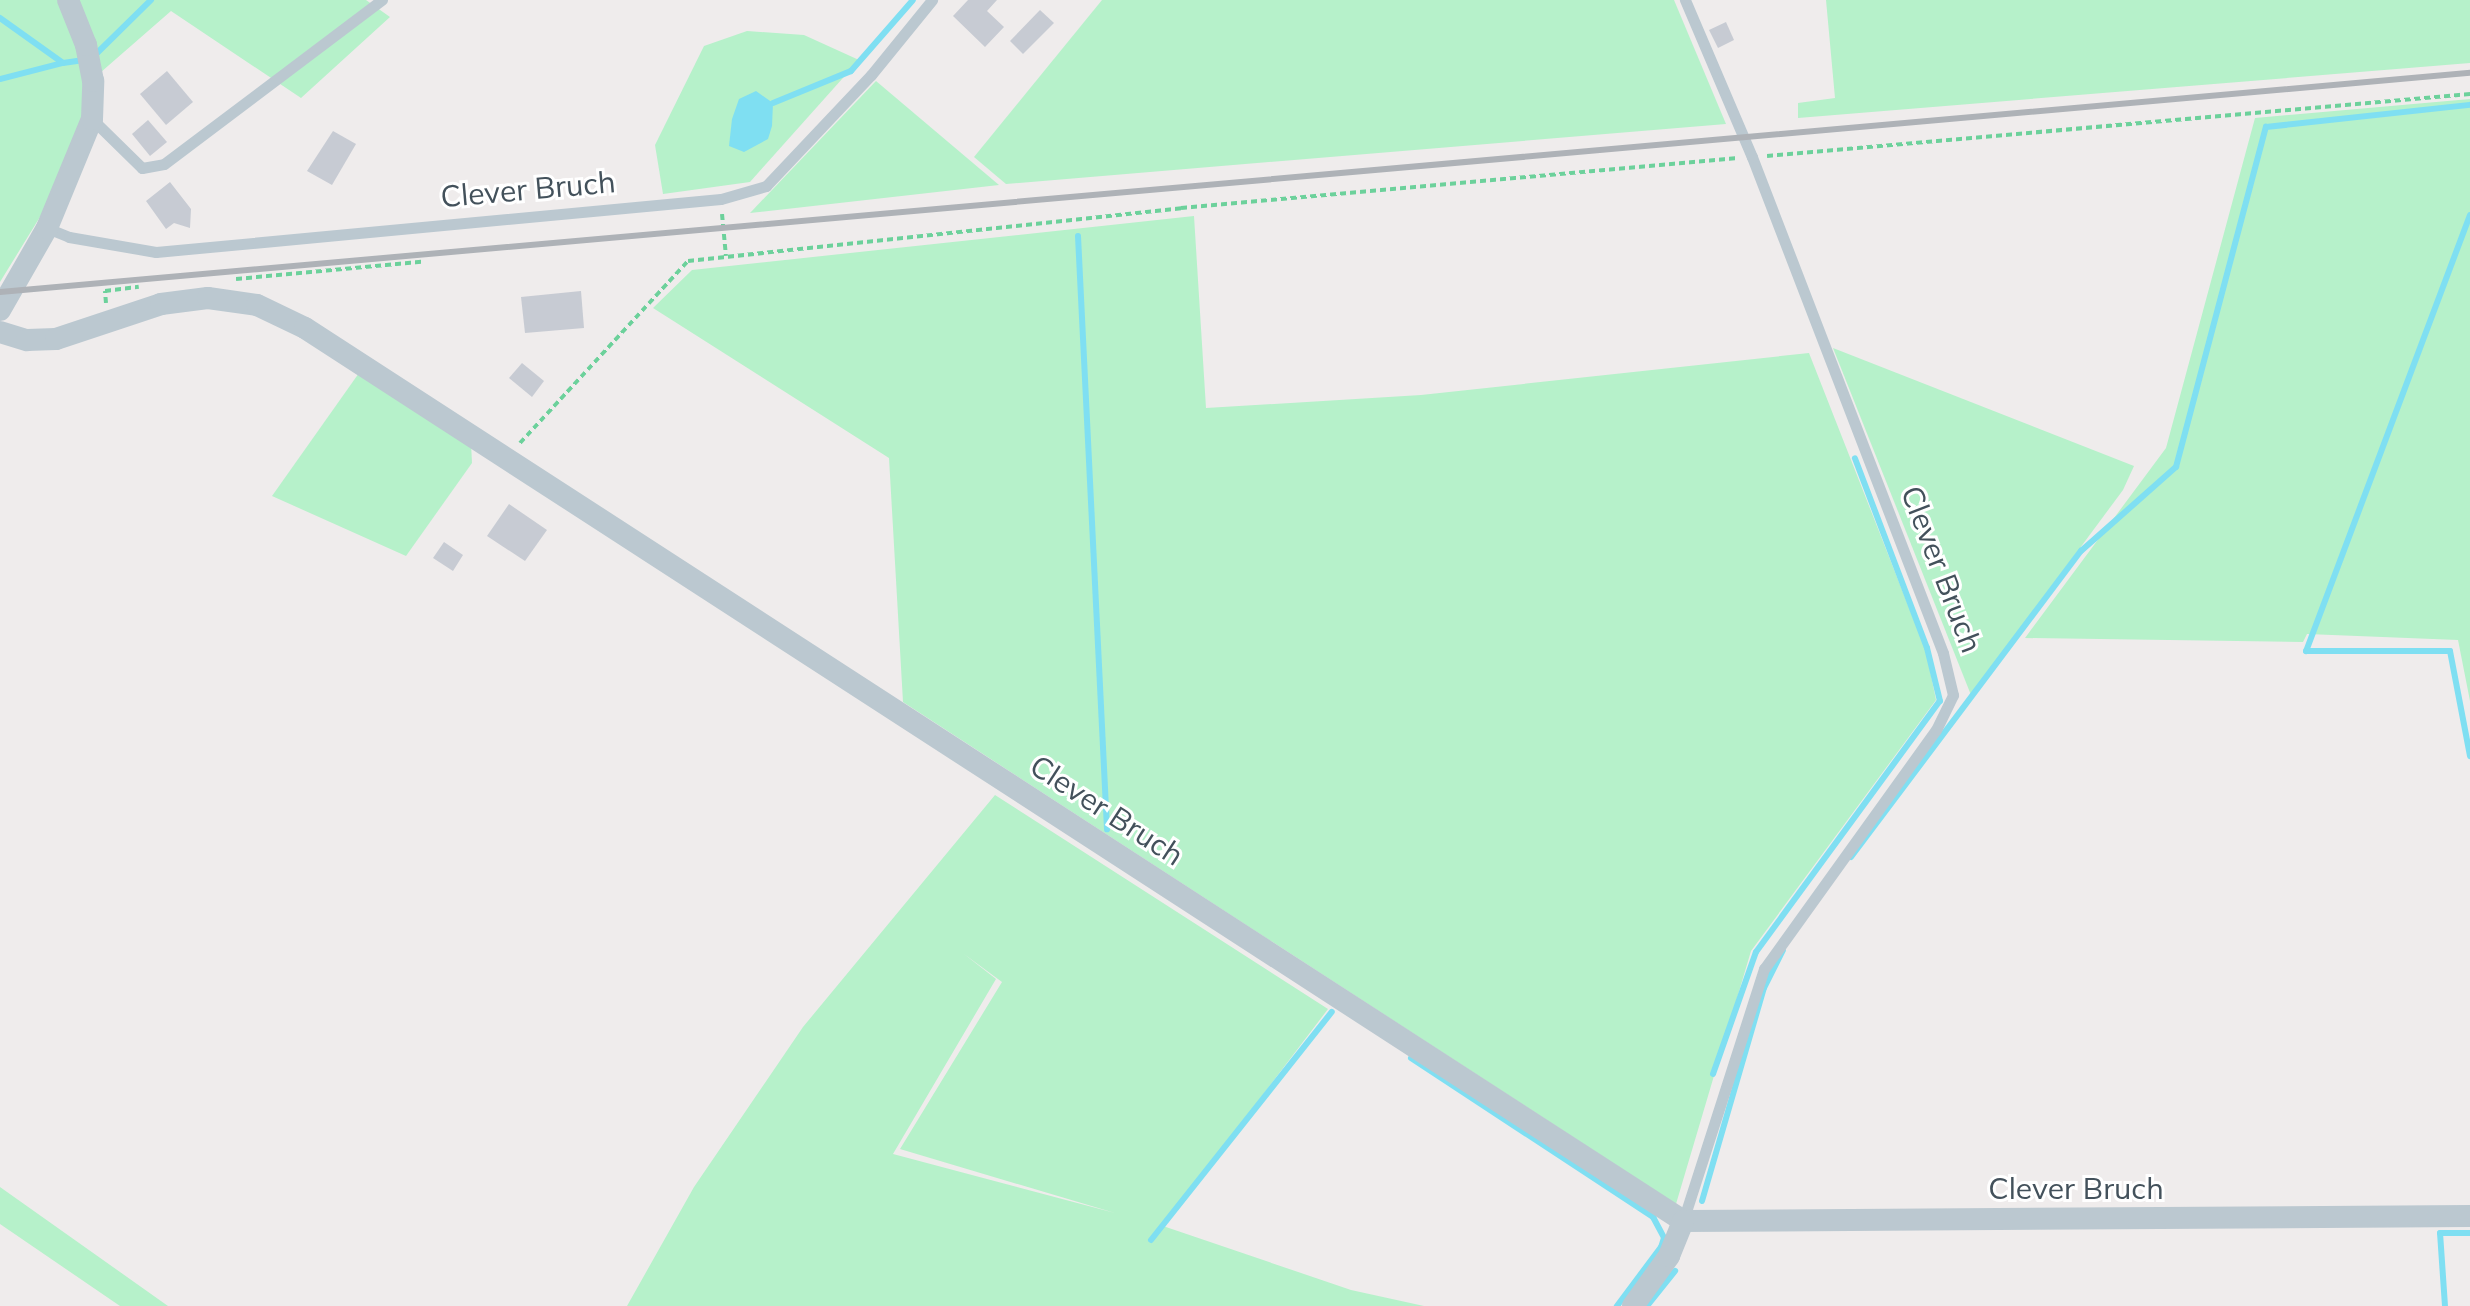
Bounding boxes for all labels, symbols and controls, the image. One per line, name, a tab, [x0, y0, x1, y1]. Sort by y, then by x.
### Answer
street label: Clever Bruch	[439, 163, 617, 215]
street label: Clever Bruch	[1894, 481, 1990, 657]
street label: Clever Bruch	[1024, 747, 1190, 873]
street label: Clever Bruch	[1988, 1170, 2164, 1206]

